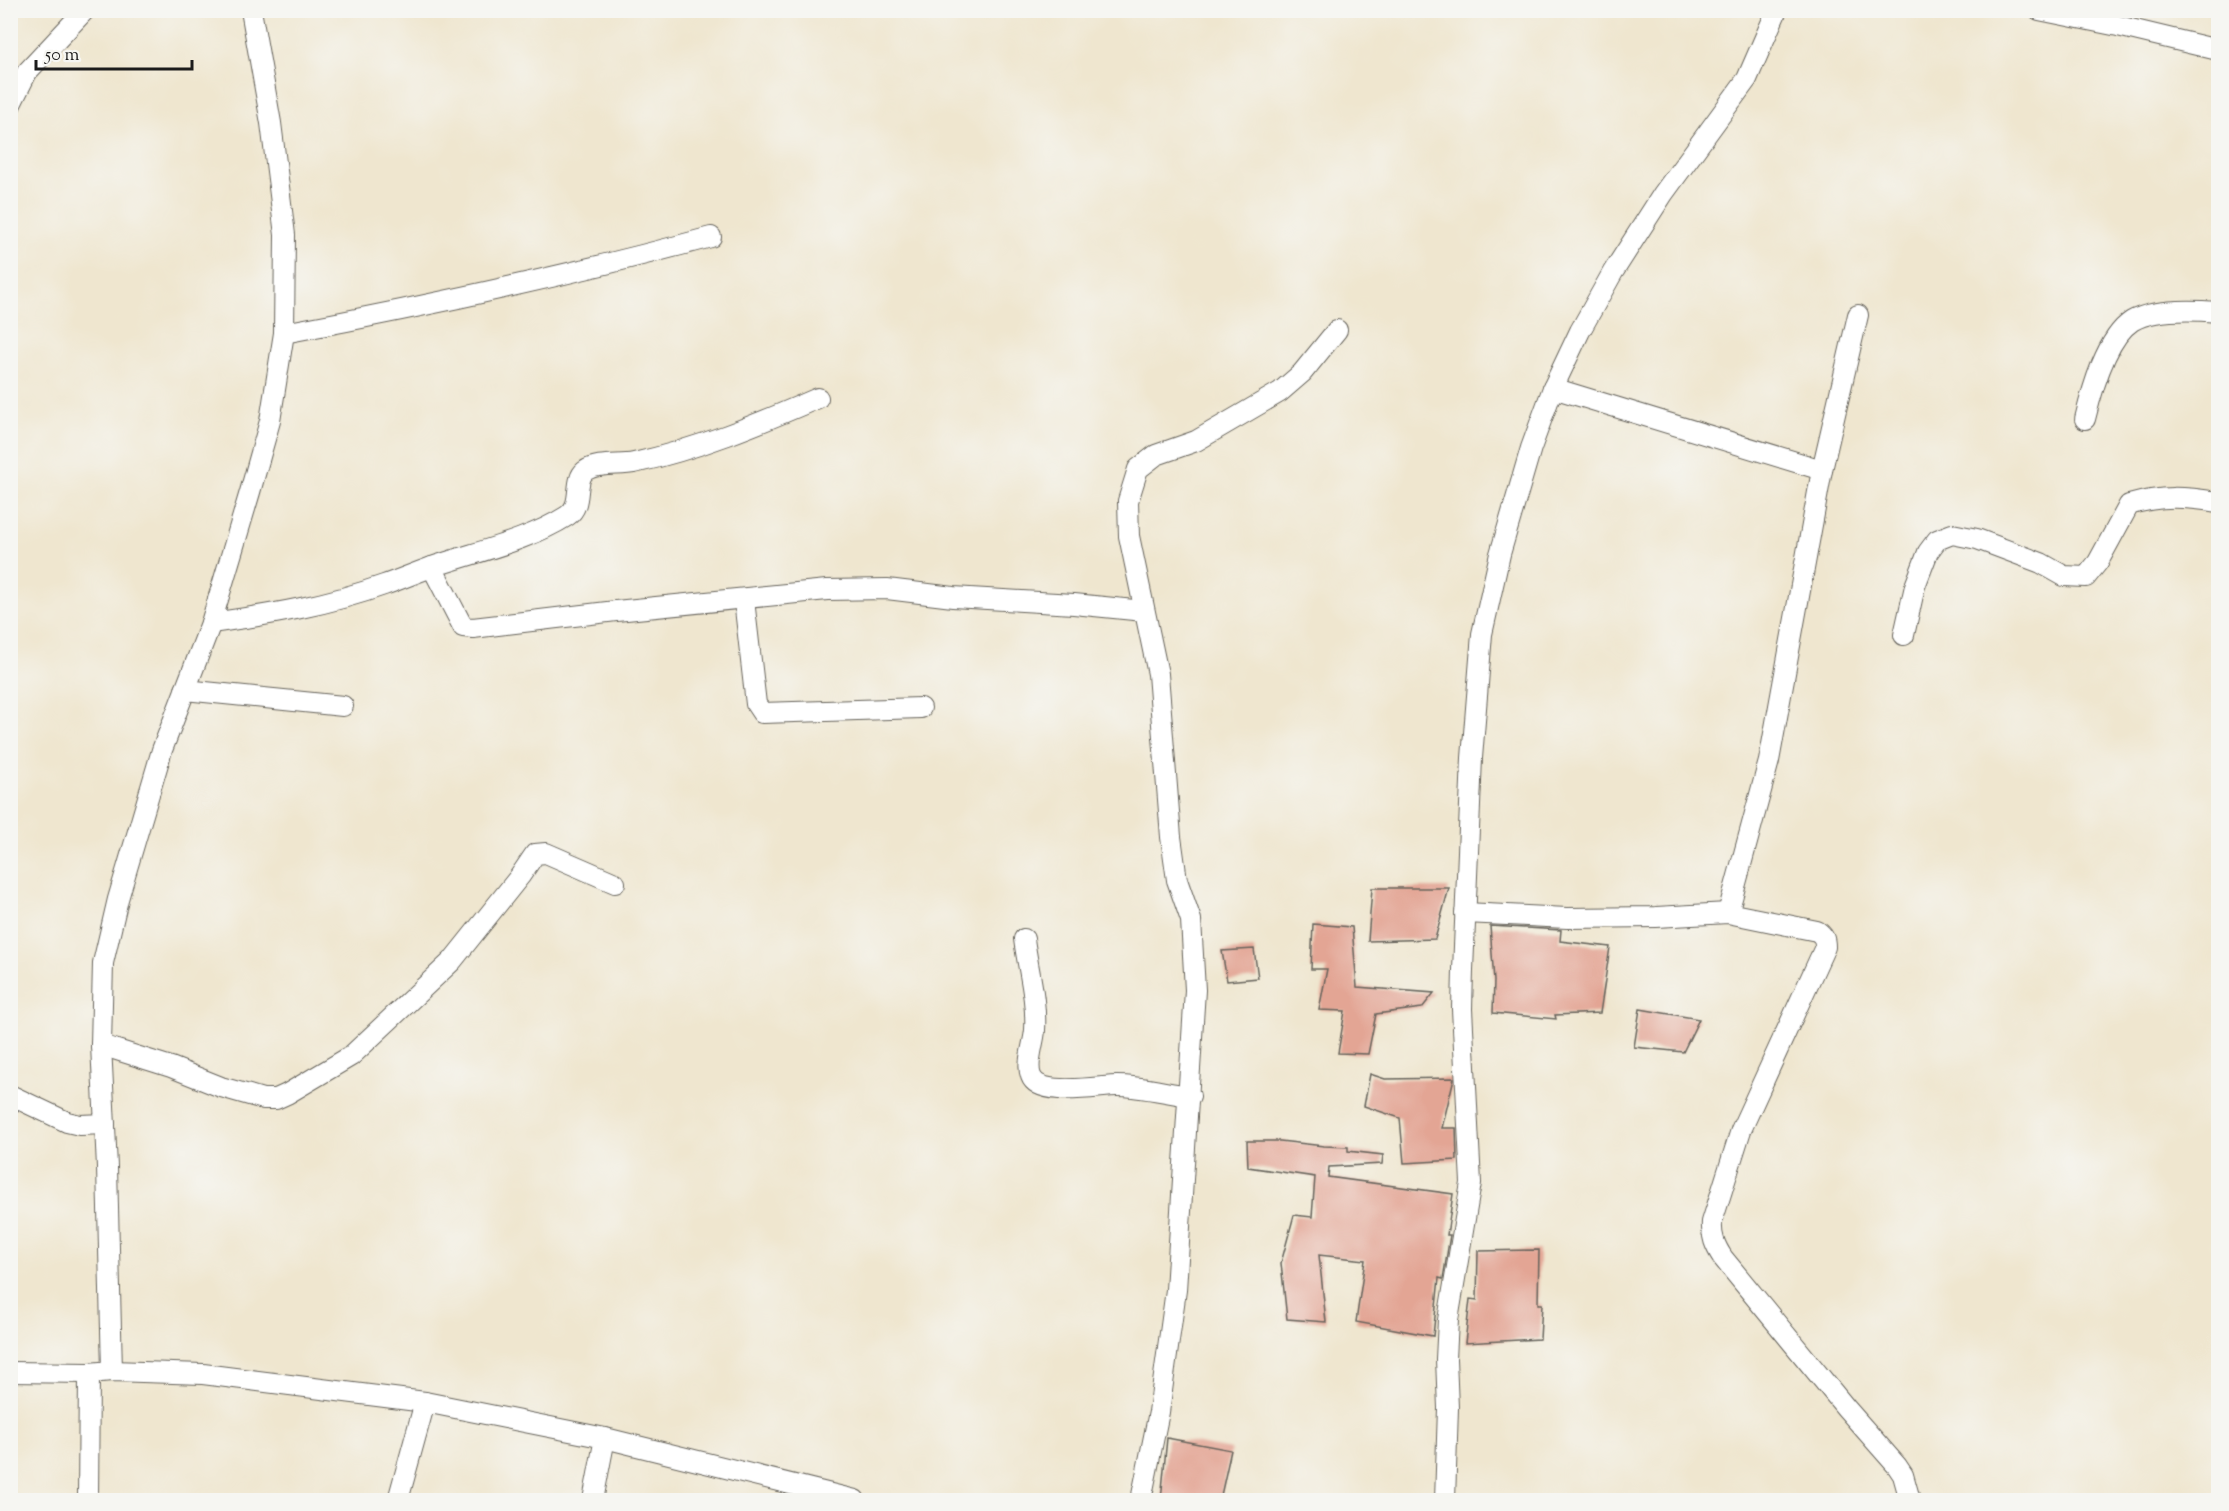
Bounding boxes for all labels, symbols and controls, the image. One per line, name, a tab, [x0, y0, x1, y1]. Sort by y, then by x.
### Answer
scale bar	[36, 33, 192, 71]
text: 50 m	[44, 43, 80, 69]

